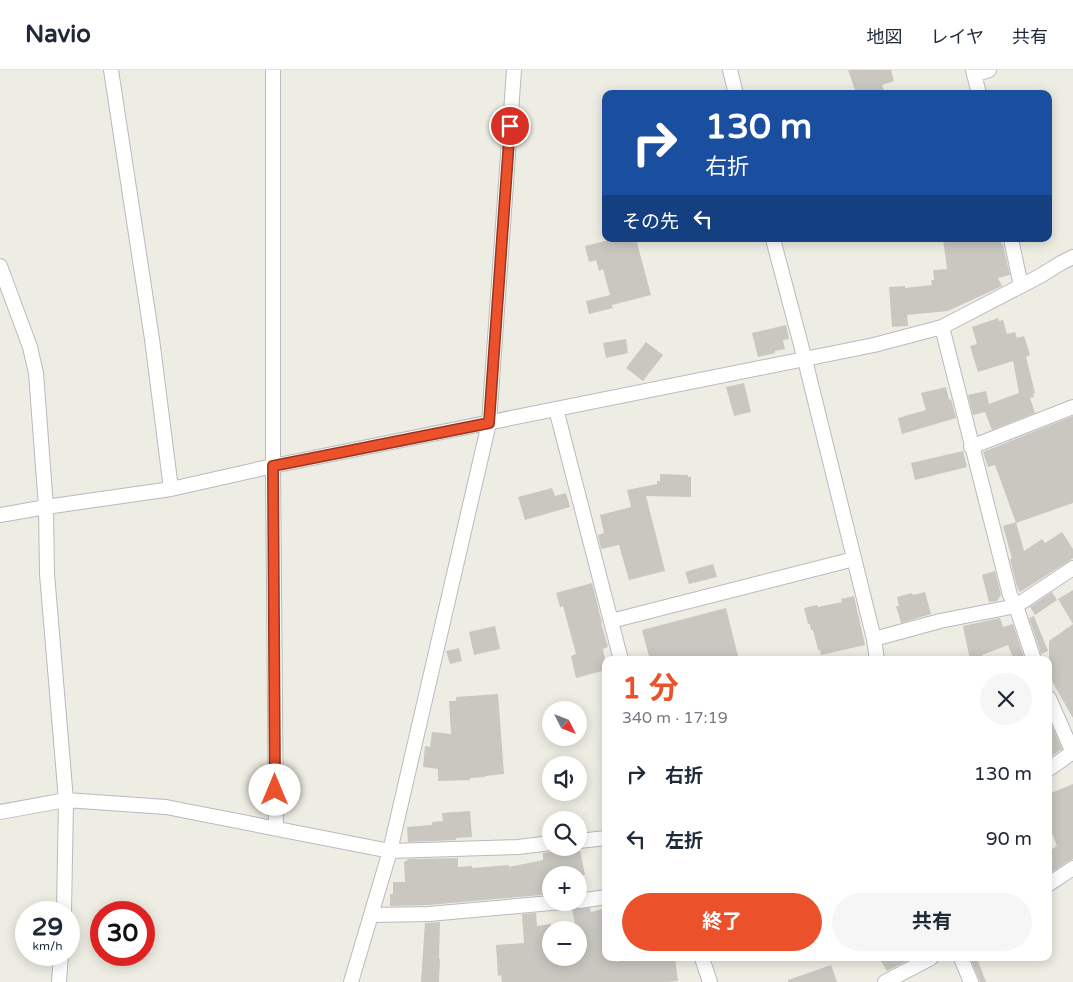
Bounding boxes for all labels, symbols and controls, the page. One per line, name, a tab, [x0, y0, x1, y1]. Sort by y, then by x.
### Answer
text: Navio	[25, 20, 91, 49]
text: 地図	[867, 26, 903, 48]
text: レイヤ	[931, 26, 984, 48]
text: 共有	[1012, 26, 1048, 48]
pin	[489, 105, 531, 147]
text: 130 m	[705, 106, 812, 148]
icon: right	[622, 110, 687, 175]
icon: arrive	[496, 112, 524, 140]
text: 右折	[705, 154, 749, 180]
icon: left	[689, 205, 717, 233]
text: その先	[622, 211, 679, 233]
text: 1 分	[622, 670, 679, 707]
button: close	[980, 673, 1032, 725]
north arrow	[542, 701, 588, 746]
map controls	[542, 701, 587, 966]
text: 340 m · 17:19	[622, 708, 728, 728]
button: sound	[542, 756, 587, 801]
icon: right	[622, 760, 650, 788]
position arrow	[248, 763, 300, 815]
text: 130 m	[974, 763, 1032, 785]
text: 右折	[665, 765, 703, 787]
button: search	[542, 811, 587, 856]
icon: left	[622, 825, 650, 853]
text: 90 m	[986, 828, 1032, 850]
text: 左折	[665, 830, 703, 852]
button: +	[542, 866, 587, 911]
button: 終了	[622, 893, 822, 951]
button: 共有	[832, 893, 1032, 951]
speed limit sign: 30	[90, 901, 155, 966]
text: 29	[32, 912, 63, 942]
button: −	[542, 921, 587, 966]
text: km/h	[32, 939, 63, 953]

